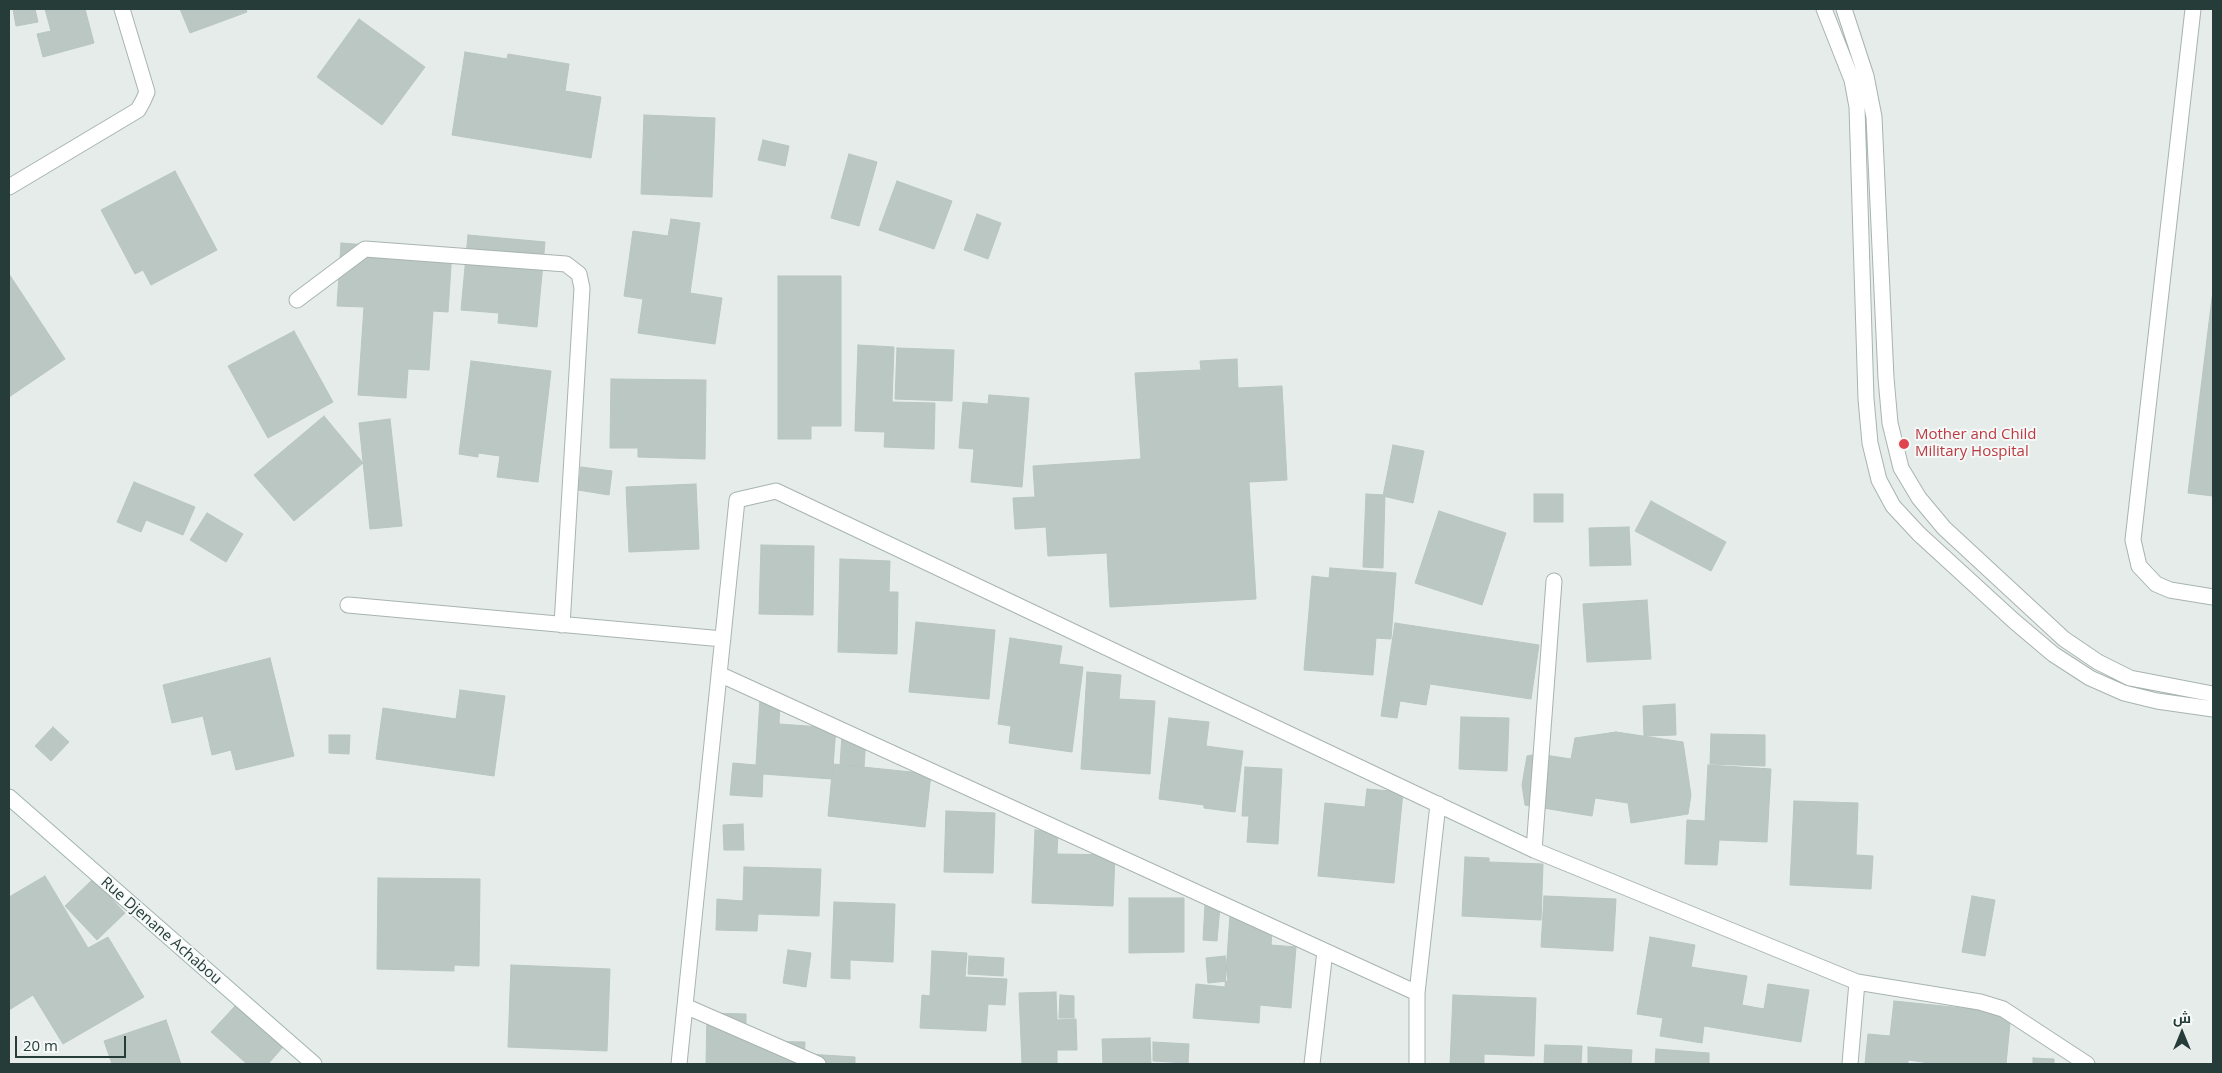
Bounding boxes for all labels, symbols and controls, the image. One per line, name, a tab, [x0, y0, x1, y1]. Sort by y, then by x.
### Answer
place label: Mother and Child Military Hospital	[1915, 426, 2037, 461]
marker: Mother and Child Military Hospital	[1897, 437, 1911, 451]
street label: Rue Djenane Achabou	[97, 874, 225, 988]
north arrow	[2157, 1008, 2207, 1058]
text: ش	[2173, 1008, 2191, 1027]
scale bar	[18, 1026, 129, 1058]
text: 20 m	[23, 1035, 58, 1055]

